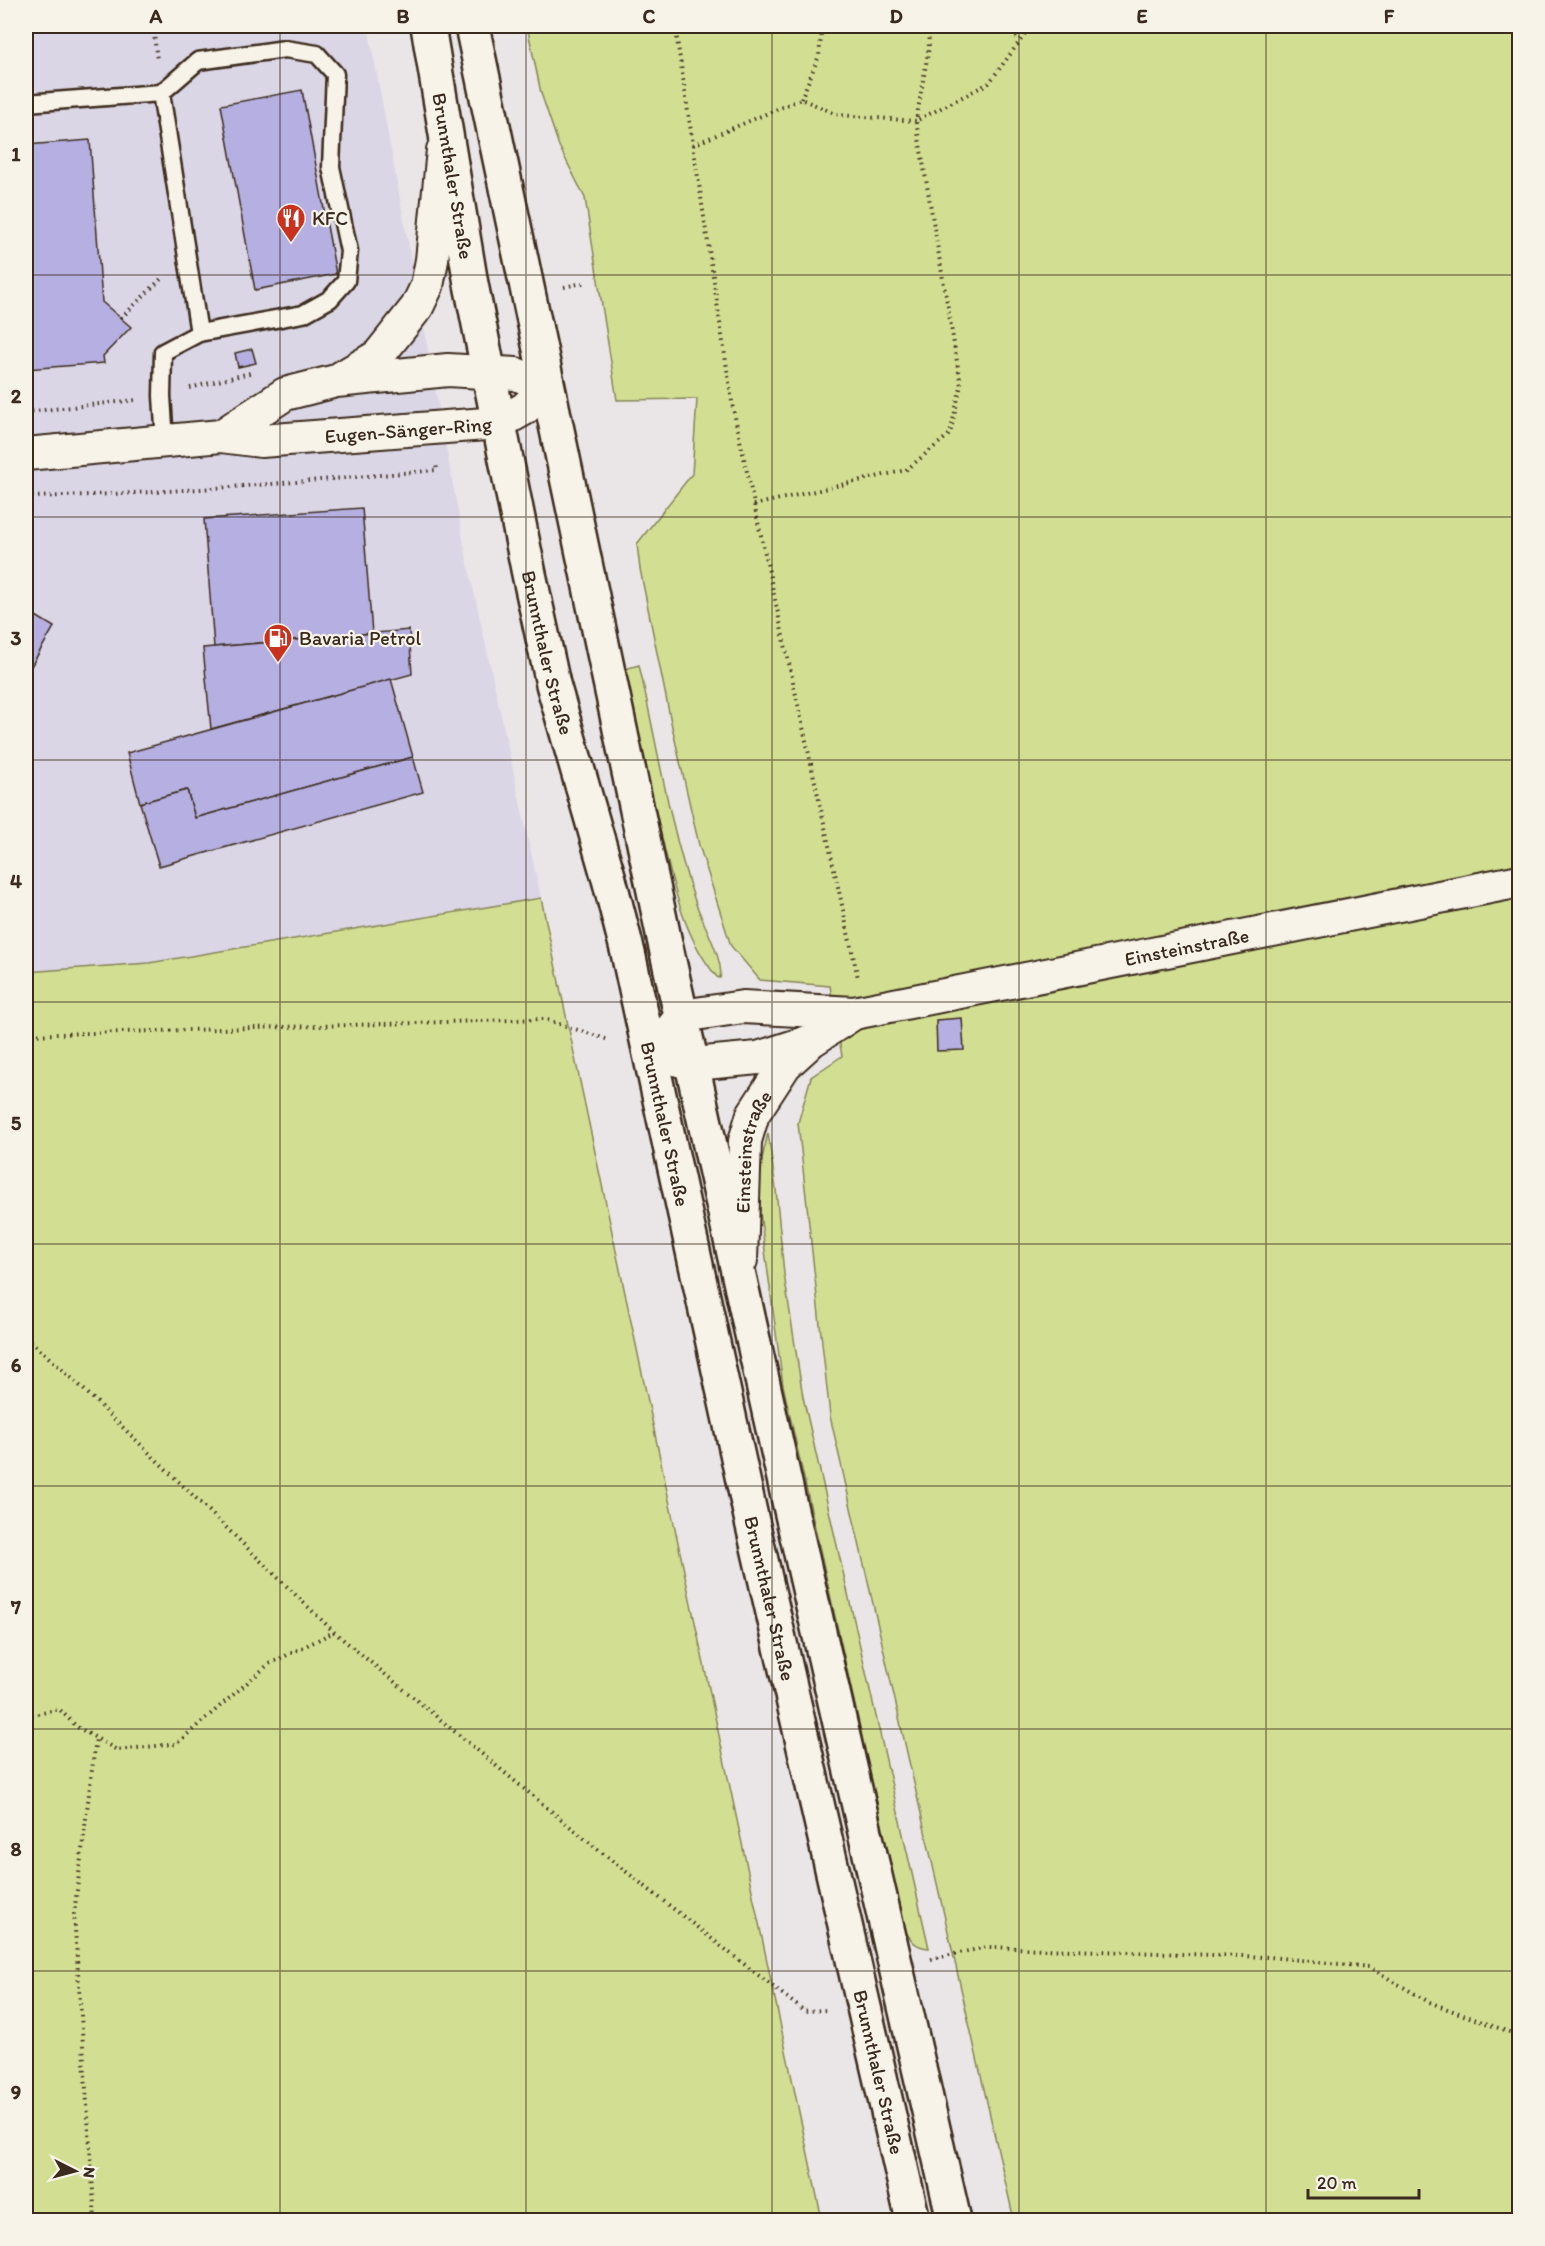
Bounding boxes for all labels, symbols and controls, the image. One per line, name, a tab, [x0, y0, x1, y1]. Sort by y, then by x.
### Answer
text: A	[149, 4, 163, 28]
text: B	[397, 4, 410, 28]
text: C	[643, 4, 656, 28]
text: D	[889, 4, 903, 28]
text: E	[1136, 4, 1148, 28]
text: F	[1384, 4, 1395, 28]
street label: Brunnthaler Straße	[427, 91, 479, 261]
text: 1	[11, 142, 21, 166]
restaurant icon: KFC	[275, 202, 307, 244]
place label: KFC	[312, 206, 348, 230]
text: 2	[11, 384, 22, 408]
street label: Eugen-Sänger-Ring	[324, 412, 494, 448]
street label: Brunnthaler Straße	[517, 568, 579, 737]
fuel station icon: Bavaria Petrol	[262, 622, 294, 664]
text: 3	[11, 626, 22, 650]
place label: Bavaria Petrol	[299, 626, 421, 650]
text: 4	[10, 869, 22, 893]
street label: Einsteinstraße	[1122, 923, 1251, 971]
street label: Brunnthaler Straße	[636, 1039, 695, 1209]
street label: Einsteinstraße	[731, 1086, 777, 1214]
text: 5	[11, 1111, 22, 1135]
text: 6	[11, 1353, 22, 1377]
street label: Brunnthaler Straße	[739, 1514, 800, 1683]
text: 7	[10, 1595, 21, 1619]
text: 8	[11, 1837, 22, 1861]
street label: Brunnthaler Straße	[848, 1987, 909, 2157]
text: 9	[11, 2080, 21, 2104]
north arrow	[45, 2141, 105, 2201]
scale bar	[1308, 2162, 1419, 2200]
text: N	[79, 2166, 99, 2179]
text: 20 m	[1317, 2172, 1357, 2194]

